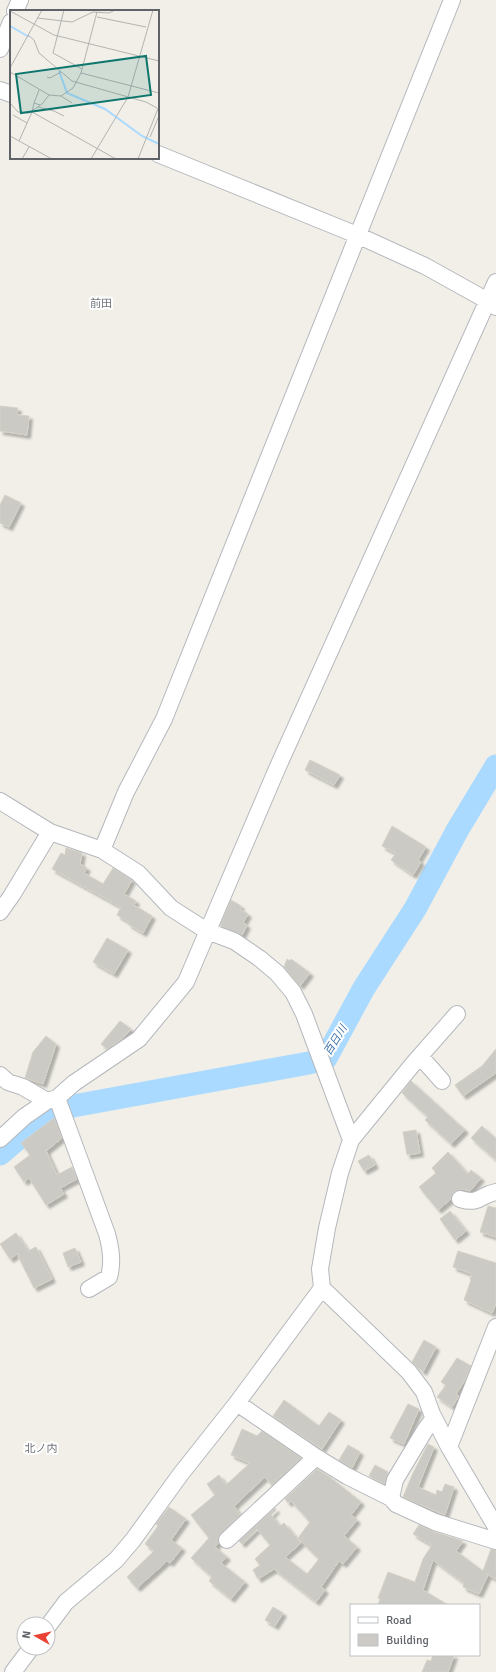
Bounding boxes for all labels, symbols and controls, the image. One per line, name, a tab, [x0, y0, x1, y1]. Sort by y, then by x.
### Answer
inset map	[10, 10, 159, 159]
district label: 前田	[90, 297, 112, 310]
water label: 百日川	[321, 1022, 350, 1058]
district label: 北ノ内	[25, 1442, 58, 1455]
legend	[350, 1604, 480, 1656]
text: Road	[386, 1613, 412, 1628]
north arrow	[16, 1616, 56, 1656]
text: N	[20, 1630, 34, 1639]
text: Building	[386, 1633, 429, 1648]

